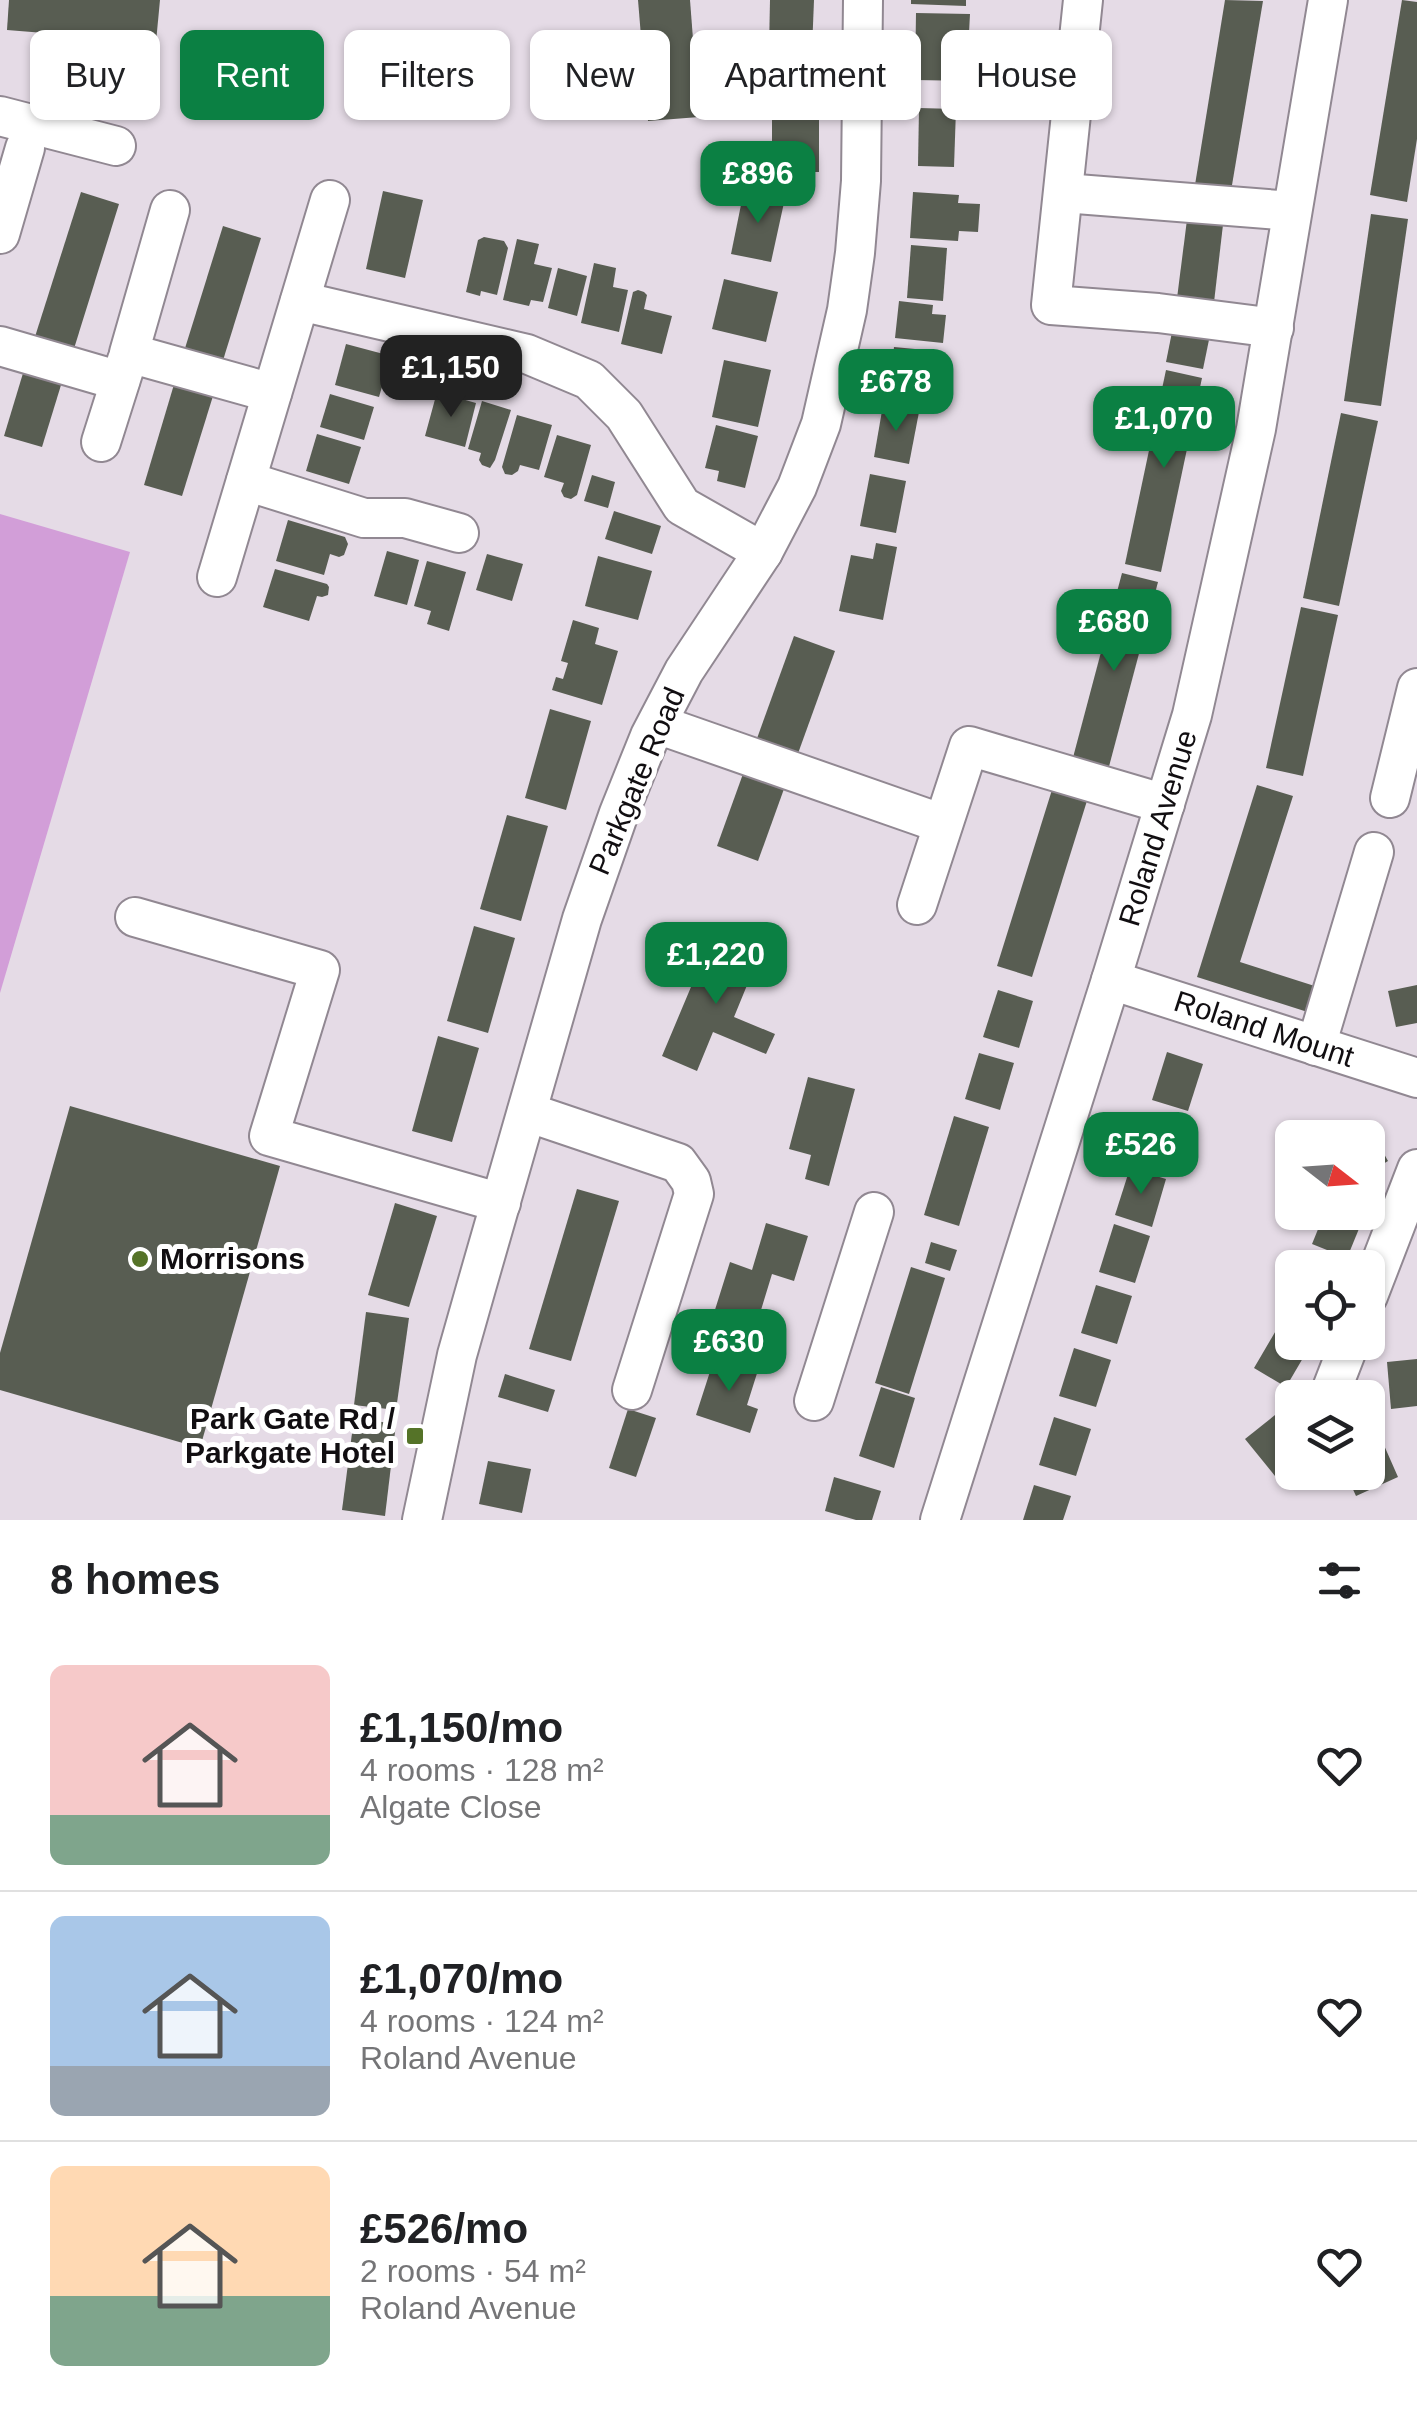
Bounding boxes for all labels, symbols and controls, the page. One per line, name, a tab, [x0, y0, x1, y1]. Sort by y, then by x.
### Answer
chip: Buy	[30, 30, 160, 120]
chip: Rent	[180, 30, 324, 120]
chip: Filters	[344, 30, 510, 120]
chip: New	[530, 30, 670, 120]
chip: Apartment	[690, 30, 921, 120]
chip: House	[941, 30, 1112, 120]
pin: £896	[699, 141, 817, 226]
text: £896	[722, 155, 794, 191]
pin: £1,150	[370, 335, 532, 420]
text: £1,150	[402, 349, 500, 385]
pin: £678	[837, 349, 955, 434]
text: £678	[860, 363, 932, 399]
pin: £1,070	[1083, 386, 1245, 471]
text: £1,070	[1115, 400, 1213, 436]
pin: £680	[1055, 589, 1173, 674]
text: £680	[1078, 603, 1150, 639]
street label: Parkgate Road	[582, 682, 691, 879]
street label: Roland Avenue	[1112, 726, 1203, 930]
pin: £1,220	[635, 922, 797, 1007]
text: £1,220	[667, 936, 765, 972]
street label: Roland Mount	[1170, 984, 1359, 1073]
pin: £526	[1082, 1112, 1200, 1197]
north arrow	[1275, 1120, 1385, 1230]
map controls	[1275, 1120, 1385, 1490]
text: £526	[1105, 1126, 1177, 1162]
place label: Morrisons	[160, 1242, 305, 1275]
marker: Morrisons	[129, 1248, 151, 1270]
button: locate	[1275, 1250, 1385, 1360]
pin: £630	[670, 1309, 788, 1394]
text: £630	[693, 1323, 765, 1359]
button: layers	[1275, 1380, 1385, 1490]
place label: Park Gate Rd / Parkgate Hotel	[185, 1402, 396, 1469]
marker: Park Gate Rd / Parkgate Hotel	[404, 1425, 426, 1447]
icon: filters	[1312, 1553, 1367, 1608]
text: 8 homes	[50, 1556, 220, 1603]
text: £1,150/mo	[360, 1704, 563, 1751]
icon: home	[130, 1705, 250, 1825]
icon: heart	[1312, 1738, 1367, 1793]
text: 4 rooms · 128 m²	[360, 1752, 604, 1788]
text: Algate Close	[360, 1789, 541, 1825]
text: £1,070/mo	[360, 1955, 563, 2002]
icon: home	[130, 1956, 250, 2076]
icon: heart	[1312, 1989, 1367, 2044]
text: 4 rooms · 124 m²	[360, 2003, 604, 2039]
text: Roland Avenue	[360, 2040, 576, 2076]
text: £526/mo	[360, 2205, 528, 2252]
icon: home	[130, 2206, 250, 2326]
icon: heart	[1312, 2239, 1367, 2294]
text: 2 rooms · 54 m²	[360, 2253, 586, 2289]
text: Roland Avenue	[360, 2290, 576, 2326]

